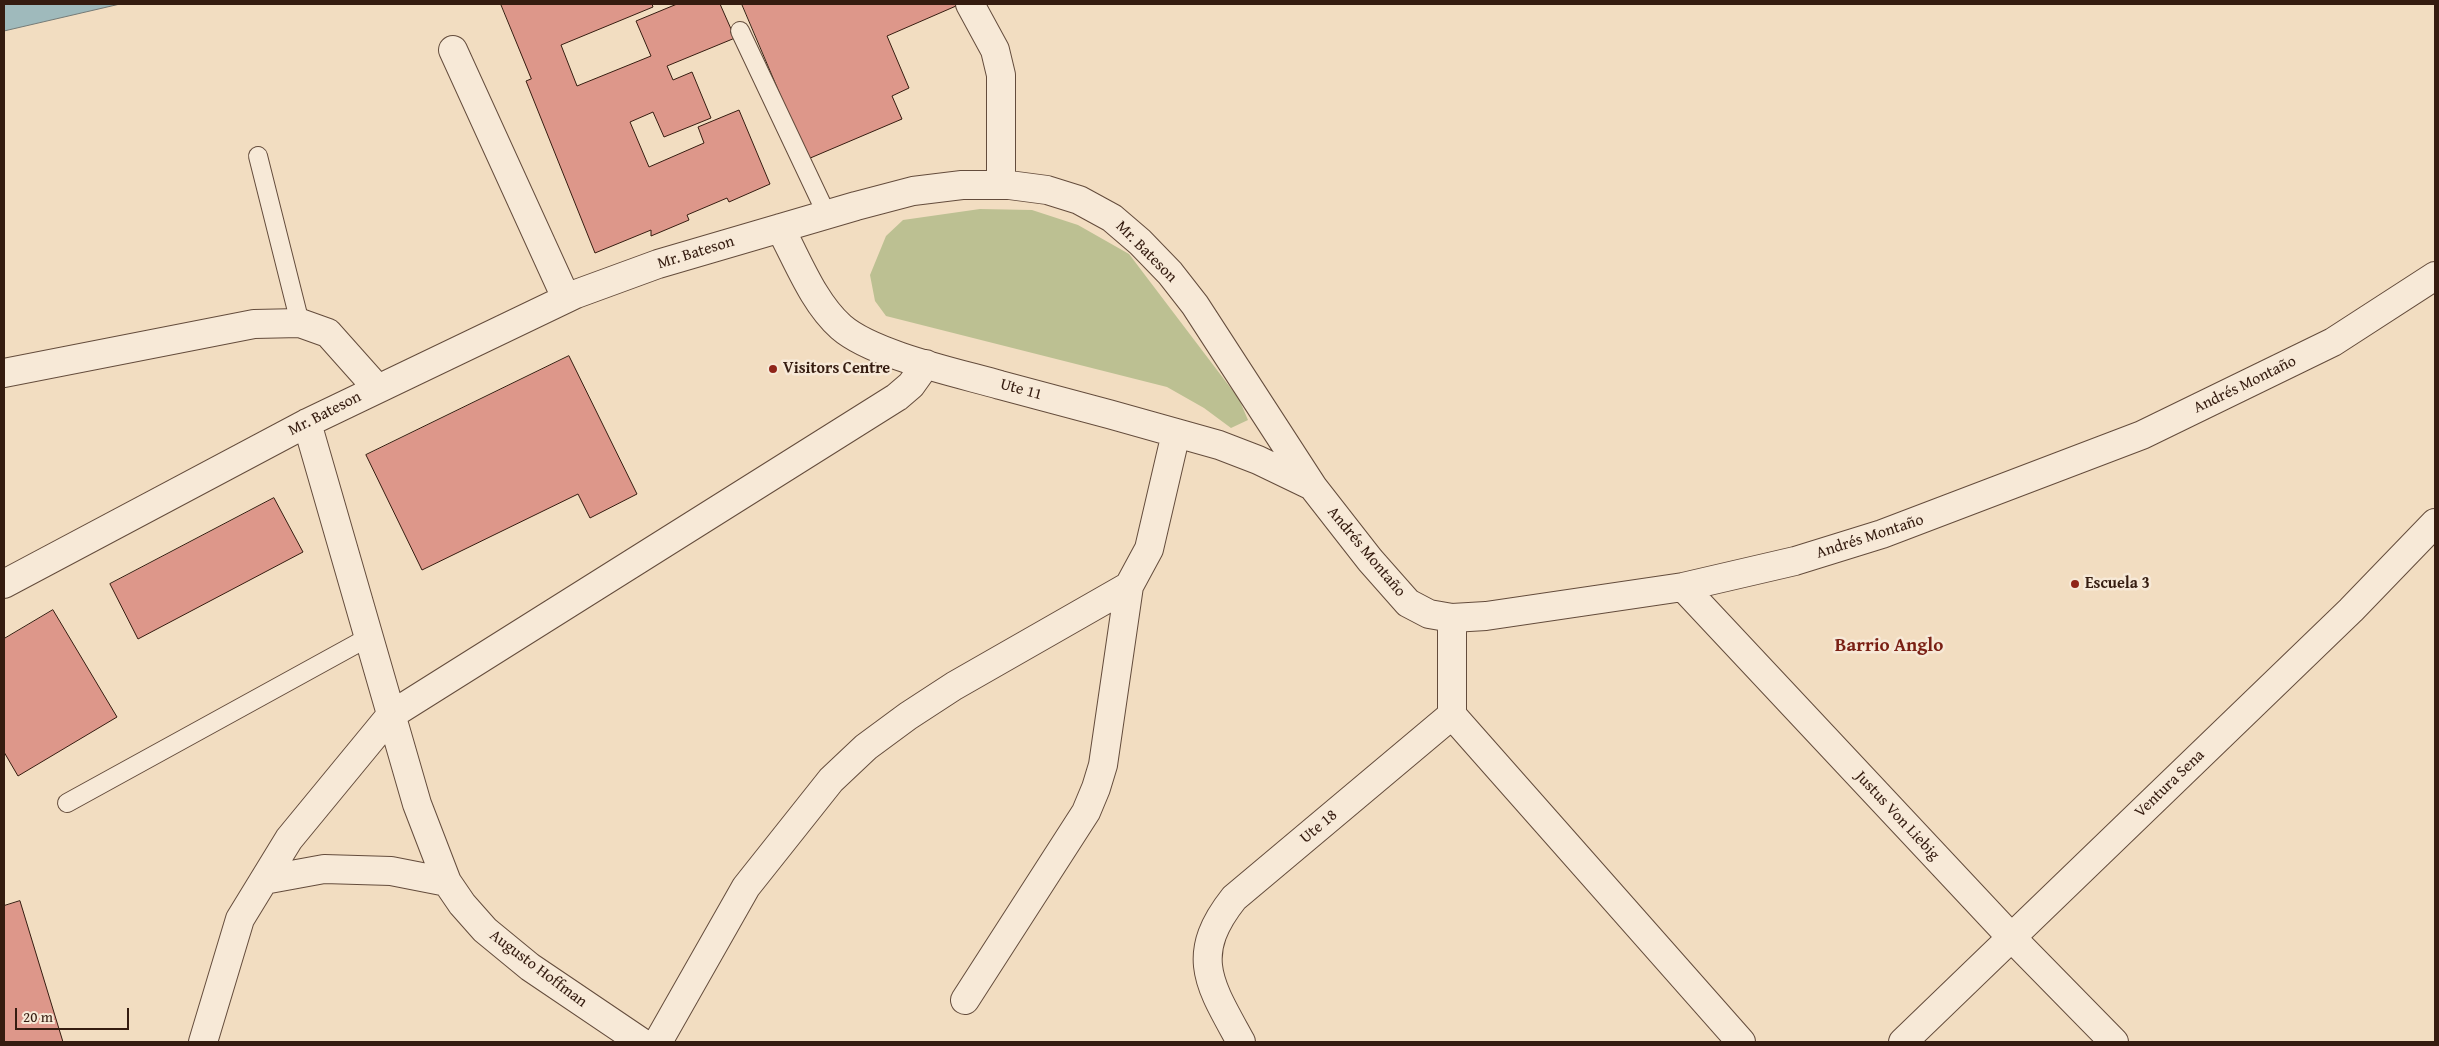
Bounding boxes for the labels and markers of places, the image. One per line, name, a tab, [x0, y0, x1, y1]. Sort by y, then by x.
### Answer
place label: Visitors Centre	[783, 359, 890, 379]
marker: Visitors Centre	[767, 363, 779, 375]
place label: Escuela 3	[2085, 574, 2150, 594]
marker: Escuela 3	[2069, 578, 2081, 590]

